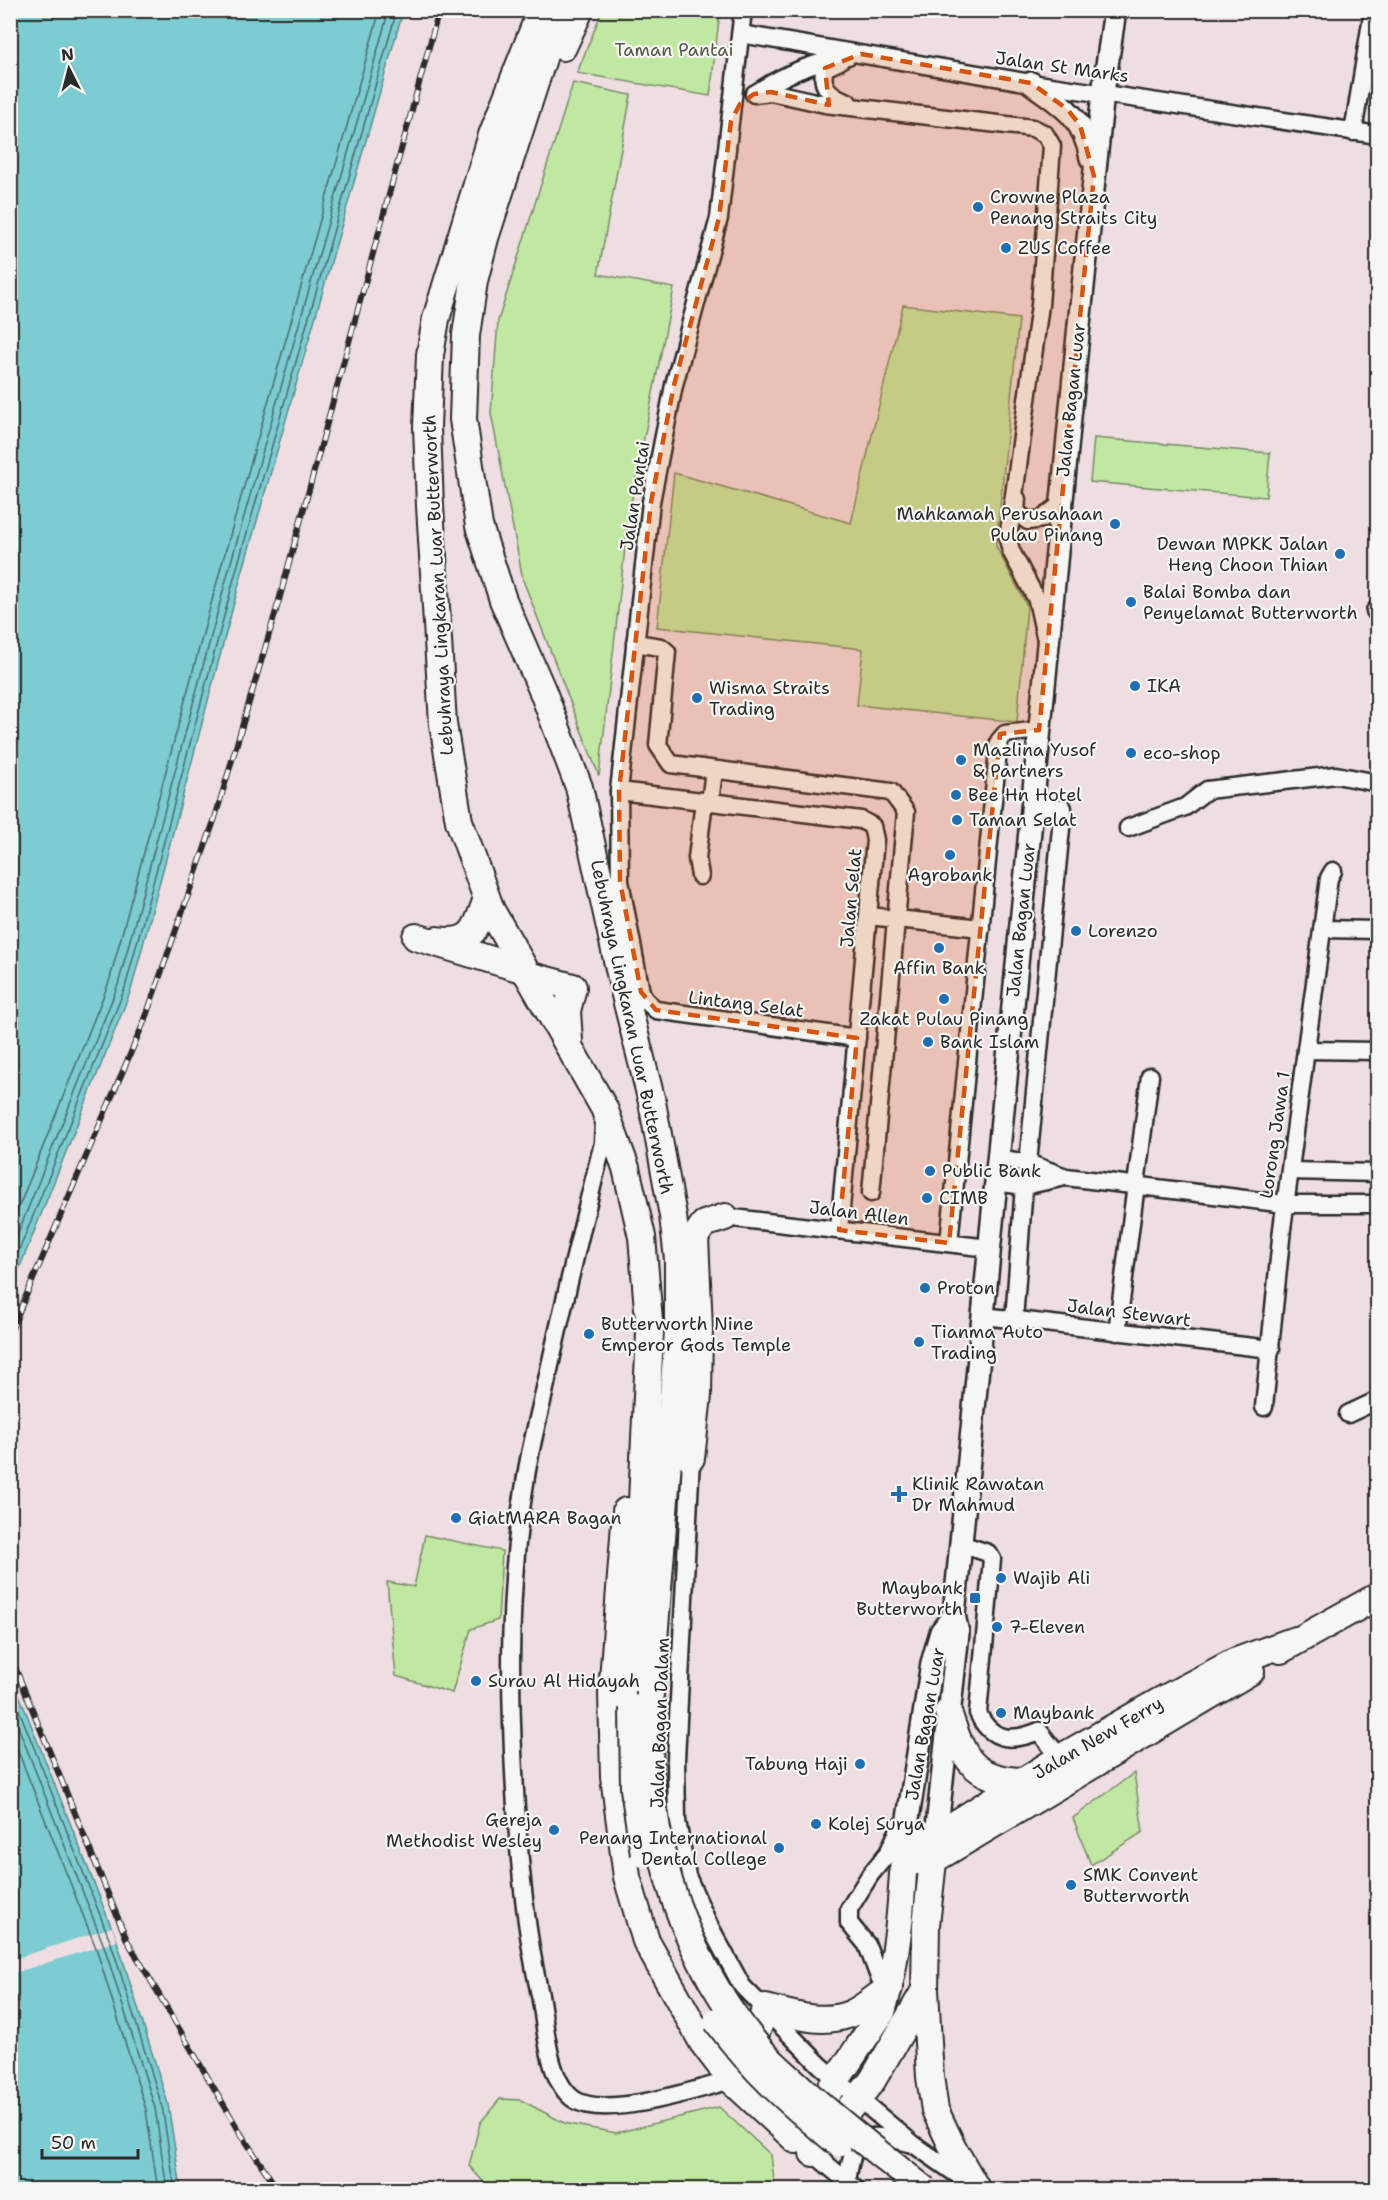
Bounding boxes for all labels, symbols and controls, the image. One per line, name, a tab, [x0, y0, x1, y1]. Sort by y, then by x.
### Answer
park label: Taman Pantai	[614, 38, 734, 62]
north arrow	[39, 39, 99, 99]
text: N	[60, 43, 75, 66]
street label: Jalan St Marks	[994, 46, 1130, 88]
place label: Crowne Plaza Penang Straits City	[990, 185, 1157, 230]
marker: Crowne Plaza Penang Straits City	[971, 200, 985, 214]
place label: ZUS Coffee	[1018, 236, 1111, 260]
marker: ZUS Coffee	[999, 241, 1013, 255]
street label: Jalan Bagan Luar	[1051, 322, 1091, 478]
street label: Lebuhraya Lingkaran Luar Butterworth	[417, 414, 459, 756]
street label: Jalan Pantai	[614, 439, 656, 553]
place label: Mahkamah Perusahaan Pulau Pinang	[897, 502, 1103, 547]
marker: Mahkamah Perusahaan Pulau Pinang	[1108, 517, 1122, 531]
place label: Dewan MPKK Jalan Heng Choon Thian	[1157, 532, 1328, 577]
marker: Dewan MPKK Jalan Heng Choon Thian	[1333, 547, 1347, 561]
place label: Balai Bomba dan Penyelamat Butterworth	[1143, 580, 1358, 625]
marker: Balai Bomba dan Penyelamat Butterworth	[1124, 595, 1138, 609]
place label: IKA	[1147, 674, 1181, 698]
place label: Wisma Straits Trading	[709, 676, 830, 721]
marker: IKA	[1128, 679, 1142, 693]
marker: Wisma Straits Trading	[690, 691, 704, 705]
place label: Mazlina Yusof & Partners	[973, 738, 1096, 783]
place label: eco-shop	[1143, 741, 1221, 765]
marker: eco-shop	[1124, 746, 1138, 760]
marker: Mazlina Yusof & Partners	[954, 753, 968, 767]
place label: Bee Hn Hotel	[968, 783, 1082, 807]
marker: Bee Hn Hotel	[949, 788, 963, 802]
place label: Taman Selat	[969, 808, 1077, 832]
marker: Taman Selat	[950, 813, 964, 827]
street label: Jalan Bagan Luar	[1001, 842, 1041, 998]
street label: Jalan Selat	[835, 847, 867, 949]
marker: Agrobank	[943, 848, 957, 862]
street label: Lebuhraya Lingkaran Luar Butterworth	[585, 858, 679, 1196]
place label: Agrobank	[907, 863, 993, 887]
place label: Lorenzo	[1088, 919, 1158, 943]
marker: Lorenzo	[1069, 924, 1083, 938]
marker: Affin Bank	[932, 941, 946, 955]
place label: Affin Bank	[893, 956, 985, 980]
street label: Lintang Selat	[687, 985, 805, 1023]
marker: Zakat Pulau Pinang	[937, 992, 951, 1006]
place label: Zakat Pulau Pinang	[859, 1007, 1029, 1031]
place label: Bank Islam	[940, 1030, 1039, 1054]
marker: Bank Islam	[921, 1035, 935, 1049]
street label: Lorong Jawa 1	[1254, 1070, 1296, 1200]
place label: Public Bank	[942, 1159, 1041, 1183]
marker: Public Bank	[923, 1164, 937, 1178]
place label: CIMB	[939, 1186, 988, 1210]
marker: CIMB	[920, 1191, 934, 1205]
street label: Jalan Allen	[808, 1195, 910, 1231]
place label: Proton	[937, 1276, 995, 1300]
marker: Proton	[918, 1281, 932, 1295]
street label: Jalan Stewart	[1066, 1293, 1192, 1333]
place label: Butterworth Nine Emperor Gods Temple	[601, 1312, 791, 1357]
place label: Tianma Auto Trading	[931, 1320, 1043, 1365]
marker: Butterworth Nine Emperor Gods Temple	[582, 1327, 596, 1341]
marker: Tianma Auto Trading	[912, 1335, 926, 1349]
place label: Klinik Rawatan Dr Mahmud	[912, 1472, 1044, 1517]
marker: Klinik Rawatan Dr Mahmud	[890, 1485, 908, 1503]
place label: GiatMARA Bagan	[468, 1506, 621, 1530]
marker: GiatMARA Bagan	[449, 1511, 463, 1525]
place label: Wajib Ali	[1013, 1566, 1090, 1590]
marker: Wajib Ali	[994, 1571, 1008, 1585]
place label: Maybank Butterworth	[856, 1576, 963, 1621]
marker: Maybank Butterworth	[968, 1591, 982, 1605]
place label: 7-Eleven	[1009, 1615, 1085, 1639]
marker: 7-Eleven	[990, 1620, 1004, 1634]
street label: Jalan Bagan Dalam	[645, 1637, 675, 1809]
street label: Jalan Bagan Luar	[900, 1646, 950, 1802]
place label: Surau Al Hidayah	[488, 1669, 640, 1693]
marker: Surau Al Hidayah	[469, 1674, 483, 1688]
street label: Jalan New Ferry	[1029, 1691, 1167, 1785]
place label: Maybank	[1013, 1701, 1095, 1725]
marker: Maybank	[994, 1706, 1008, 1720]
place label: Tabung Haji	[745, 1752, 848, 1776]
marker: Tabung Haji	[853, 1757, 867, 1771]
place label: Gereja Methodist Wesley	[386, 1808, 542, 1853]
place label: Kolej Surya	[828, 1812, 925, 1836]
marker: Kolej Surya	[809, 1817, 823, 1831]
marker: Gereja Methodist Wesley	[547, 1823, 561, 1837]
place label: Penang International Dental College	[579, 1826, 768, 1871]
marker: Penang International Dental College	[772, 1841, 786, 1855]
place label: SMK Convent Butterworth	[1083, 1863, 1199, 1908]
marker: SMK Convent Butterworth	[1064, 1878, 1078, 1892]
scale bar	[42, 2122, 138, 2160]
text: 50 m	[51, 2131, 96, 2155]

